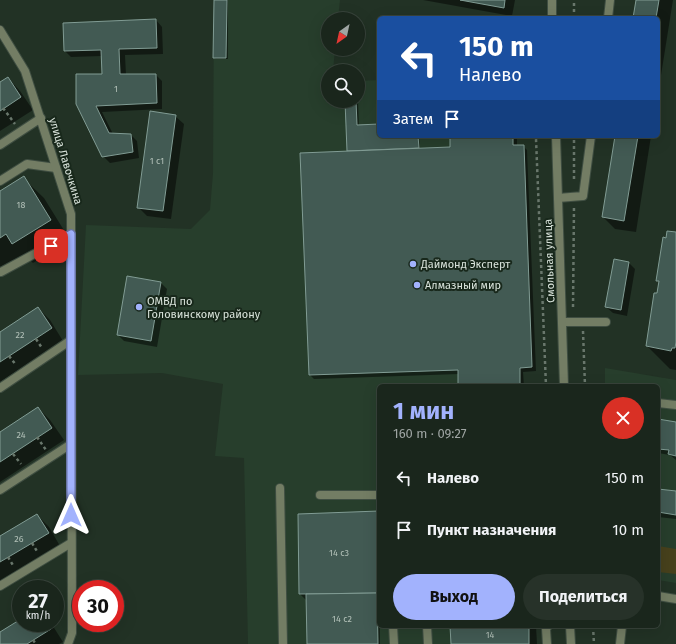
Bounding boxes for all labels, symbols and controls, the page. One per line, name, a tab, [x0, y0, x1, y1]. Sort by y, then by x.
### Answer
north arrow	[321, 12, 365, 56]
map controls	[321, 12, 365, 108]
text: 150 m	[459, 30, 534, 63]
icon: left	[393, 32, 445, 84]
button: search	[321, 64, 365, 108]
text: Налево	[459, 64, 522, 86]
house number: 1	[114, 84, 118, 94]
icon: arrive	[441, 108, 463, 130]
text: Затем	[393, 110, 433, 128]
street label: улица Лавочкина	[46, 116, 85, 206]
house number: 1 с1	[150, 156, 164, 166]
house number: 18	[17, 200, 25, 210]
street label: Смольная улица	[542, 219, 557, 303]
pin	[34, 229, 68, 263]
icon: arrive	[40, 235, 62, 257]
place label: Даймонд Эксперт	[420, 258, 510, 271]
marker: Даймонд Эксперт	[408, 259, 418, 269]
place label: Алмазный мир	[425, 279, 501, 292]
marker: Алмазный мир	[412, 280, 422, 290]
place label: ОМВД по Головинскому району	[147, 295, 261, 321]
marker: ОМВД по Головинскому району	[134, 302, 144, 312]
house number: 22	[16, 330, 24, 340]
text: 1 мин	[393, 397, 454, 425]
button: close	[602, 397, 644, 439]
text: 160 m · 09:27	[393, 426, 467, 441]
house number: 24	[16, 430, 26, 440]
icon: left	[393, 467, 415, 489]
text: Налево	[427, 469, 479, 487]
text: 150 m	[605, 469, 644, 487]
position arrow	[50, 494, 92, 536]
icon: arrive	[393, 519, 415, 541]
text: Пункт назначения	[427, 521, 556, 539]
text: 10 m	[612, 521, 644, 539]
house number: 26	[14, 534, 24, 544]
house number: 14 с3	[329, 548, 349, 558]
button: Выход	[393, 574, 515, 620]
button: Поделиться	[523, 574, 644, 620]
speed limit sign: 30	[72, 580, 124, 632]
text: 27	[28, 589, 48, 613]
text: km/h	[26, 610, 50, 622]
house number: 14 с2	[332, 614, 352, 624]
house number: 14	[486, 630, 495, 640]

